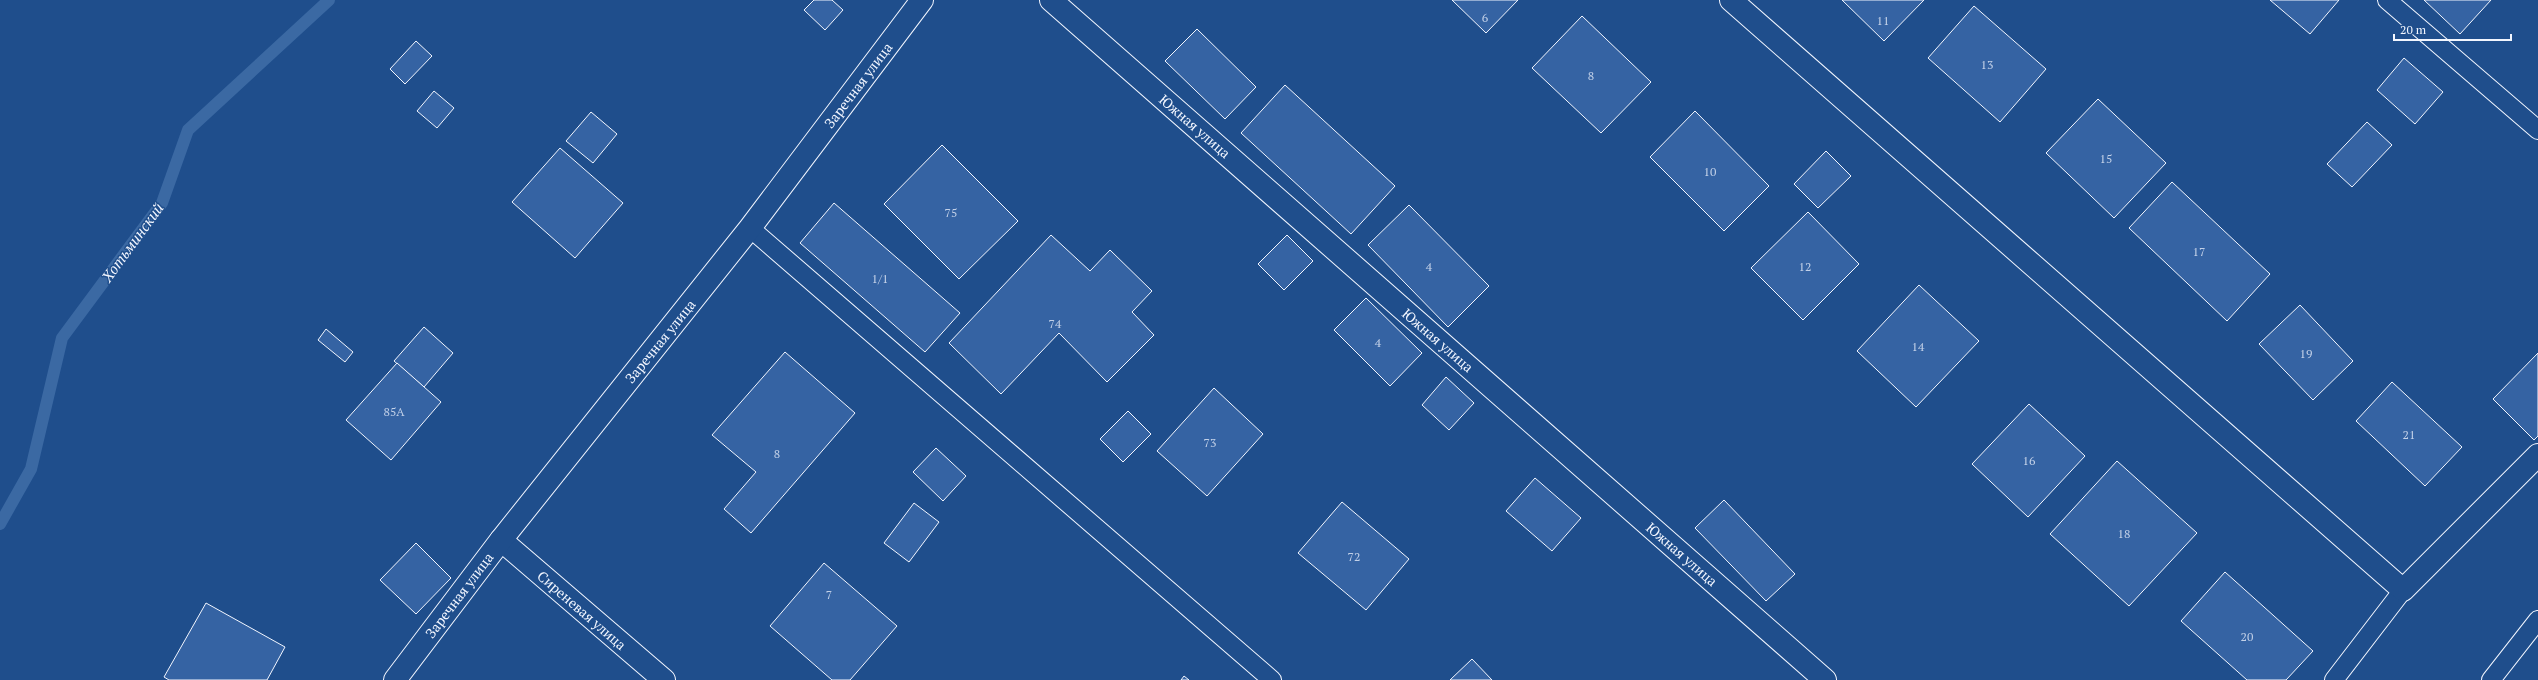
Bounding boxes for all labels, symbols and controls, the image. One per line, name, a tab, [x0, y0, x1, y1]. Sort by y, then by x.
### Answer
house number: 6	[1482, 10, 1489, 25]
house number: 11	[1877, 13, 1889, 28]
scale bar	[2394, 16, 2511, 42]
text: 20 m	[2400, 22, 2427, 37]
street label: Заречная улица	[820, 38, 896, 132]
house number: 13	[1981, 57, 1993, 72]
house number: 8	[1588, 68, 1594, 83]
street label: Южная улица	[1155, 90, 1235, 162]
house number: 15	[2100, 151, 2112, 166]
house number: 10	[1704, 164, 1716, 179]
water label: Хотьминский	[96, 198, 167, 286]
house number: 75	[945, 205, 957, 220]
house number: 17	[2193, 244, 2205, 259]
house number: 4	[1426, 259, 1433, 274]
house number: 12	[1799, 259, 1811, 274]
house number: 1/1	[872, 271, 888, 286]
street label: Заречная улица	[620, 295, 700, 387]
street label: Южная улица	[1398, 304, 1478, 376]
house number: 74	[1049, 316, 1062, 331]
house number: 4	[1375, 335, 1382, 350]
house number: 14	[1912, 339, 1925, 354]
house number: 19	[2300, 346, 2312, 361]
house number: 85А	[384, 404, 405, 419]
house number: 21	[2403, 427, 2415, 442]
house number: 73	[1204, 435, 1216, 450]
house number: 8	[774, 446, 780, 461]
house number: 16	[2023, 453, 2036, 468]
street label: Южная улица	[1642, 518, 1722, 590]
house number: 18	[2118, 526, 2130, 541]
street label: Заречная улица	[421, 548, 497, 642]
house number: 72	[1348, 549, 1360, 564]
street label: Сиреневая улица	[533, 566, 631, 654]
house number: 7	[826, 587, 832, 602]
house number: 20	[2241, 629, 2253, 644]

